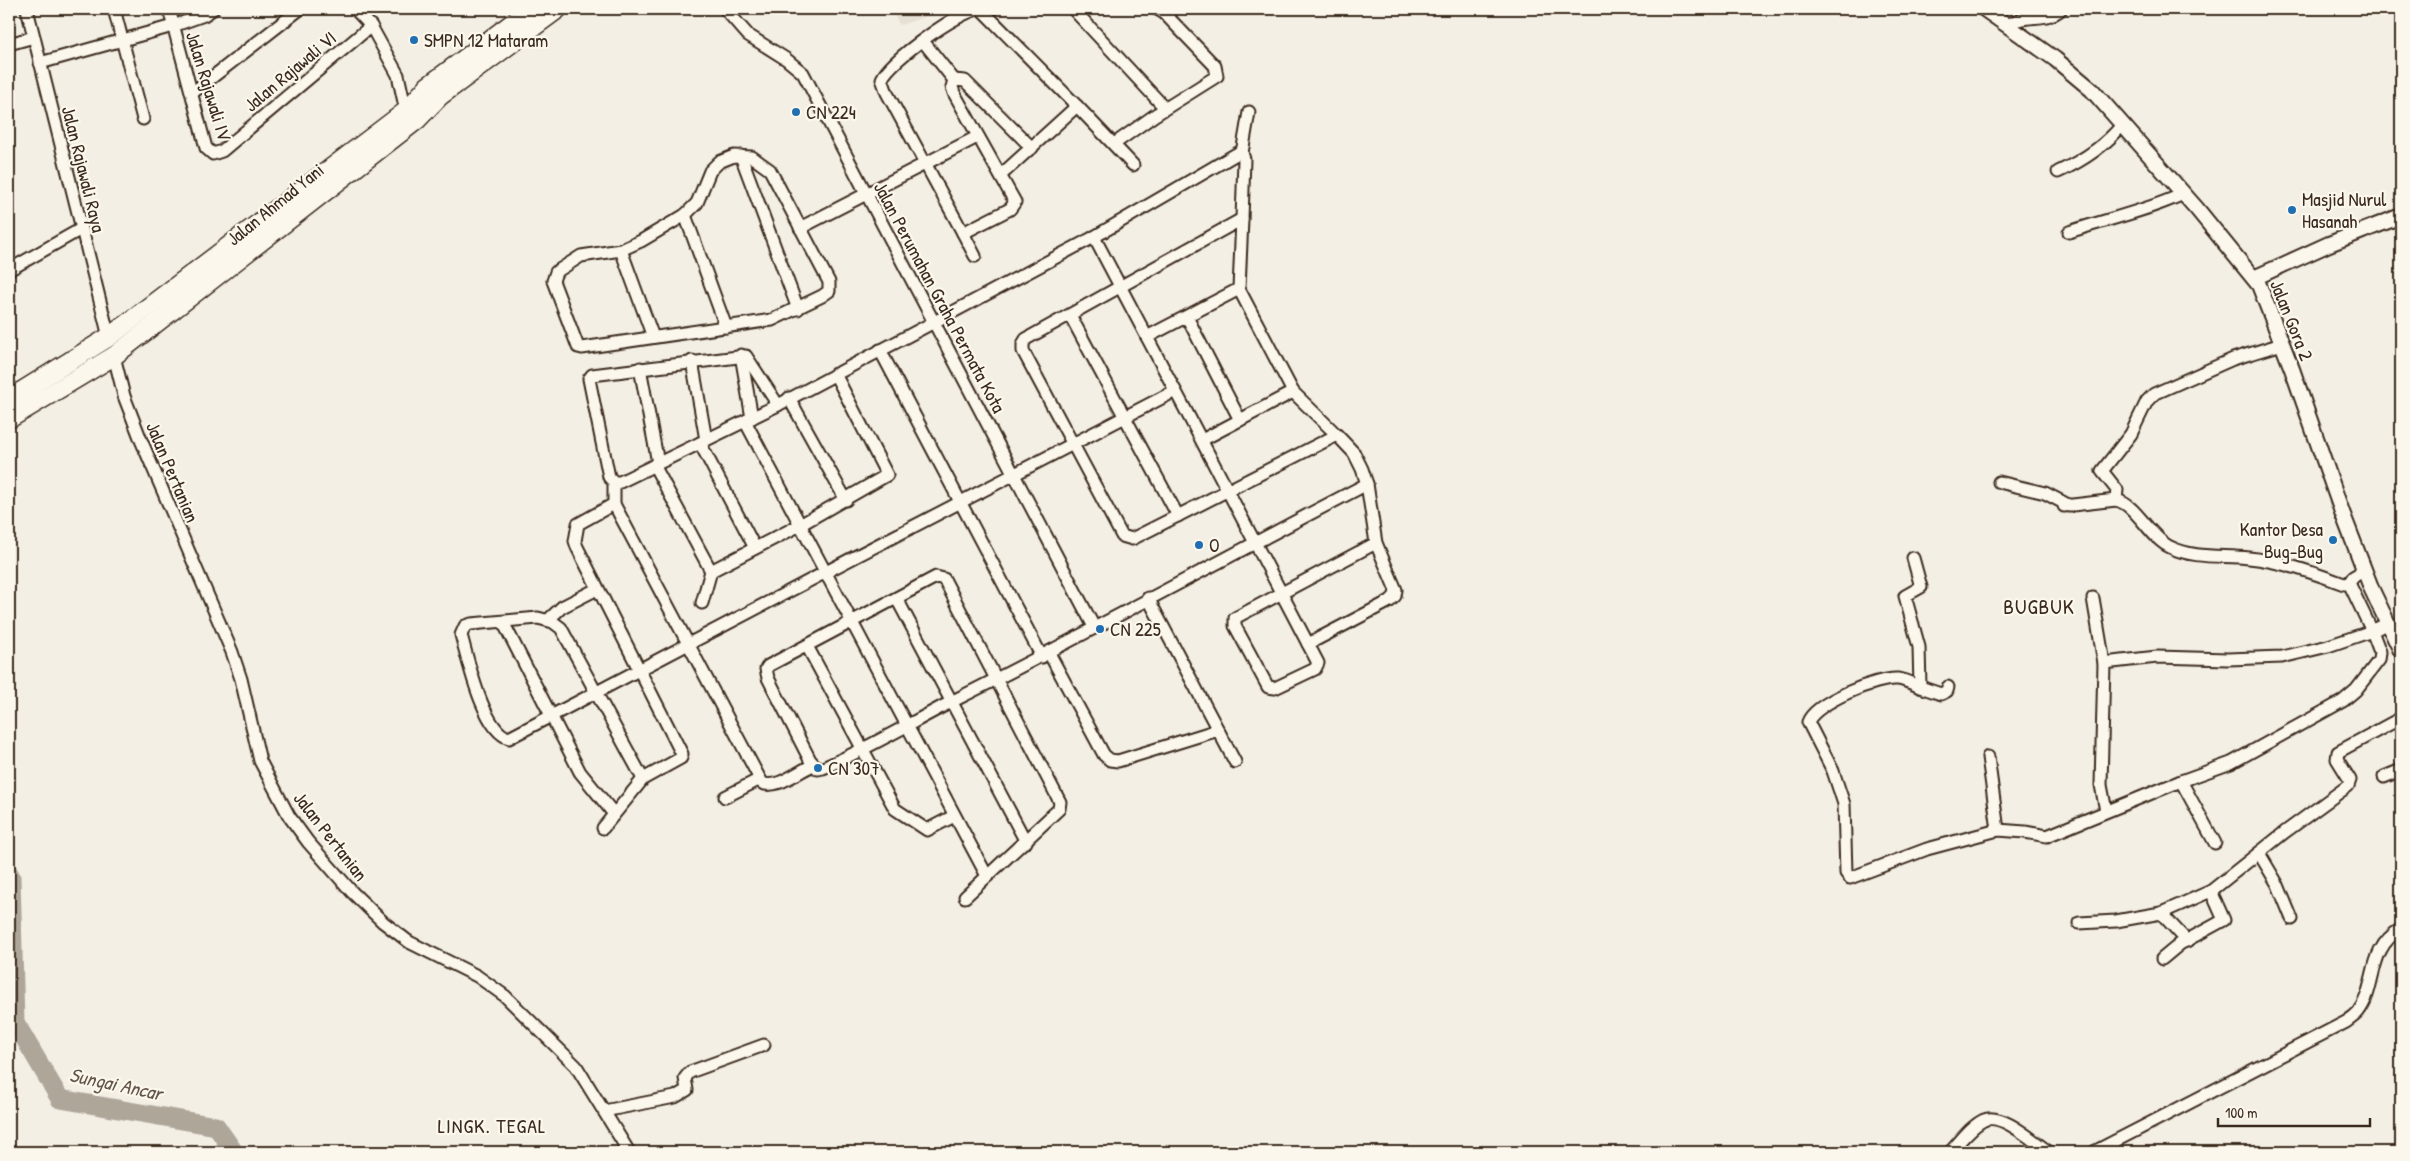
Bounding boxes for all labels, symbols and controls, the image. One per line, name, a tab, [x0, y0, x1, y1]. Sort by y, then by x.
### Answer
street label: Jalan Rajawali VI	[238, 25, 342, 117]
place label: SMPN 12 Mataram	[424, 27, 548, 53]
street label: Jalan Rajawali IV	[180, 28, 238, 144]
marker: SMPN 12 Mataram	[408, 34, 420, 46]
place label: CN 224	[806, 99, 856, 125]
street label: Jalan Rajawali Raya	[56, 103, 112, 235]
marker: CN 224	[790, 106, 802, 118]
street label: Jalan Ahmad Yani	[221, 157, 329, 251]
street label: Jalan Perumahan Graha Permata Kota	[868, 177, 1012, 418]
place label: Masjid Nurul Hasanah	[2302, 186, 2387, 234]
marker: Masjid Nurul Hasanah	[2286, 204, 2298, 216]
street label: Jalan Gora 2	[2264, 276, 2320, 364]
street label: Jalan Pertanian	[140, 418, 206, 526]
place label: Kantor Desa Bug-Bug	[2240, 516, 2324, 564]
place label: O	[1209, 532, 1220, 558]
marker: Kantor Desa Bug-Bug	[2327, 534, 2339, 546]
marker: O	[1193, 539, 1205, 551]
district label: BUGBUK	[2003, 592, 2075, 621]
place label: CN 225	[1110, 616, 1161, 642]
marker: CN 225	[1094, 623, 1106, 635]
place label: CN 307	[828, 755, 879, 781]
marker: CN 307	[812, 762, 824, 774]
street label: Jalan Pertanian	[288, 786, 374, 886]
water label: Sungai Ancar	[67, 1061, 167, 1108]
scale bar	[2218, 1096, 2370, 1128]
text: 100 m	[2225, 1102, 2258, 1123]
district label: LINGK. TEGAL	[438, 1112, 546, 1139]

